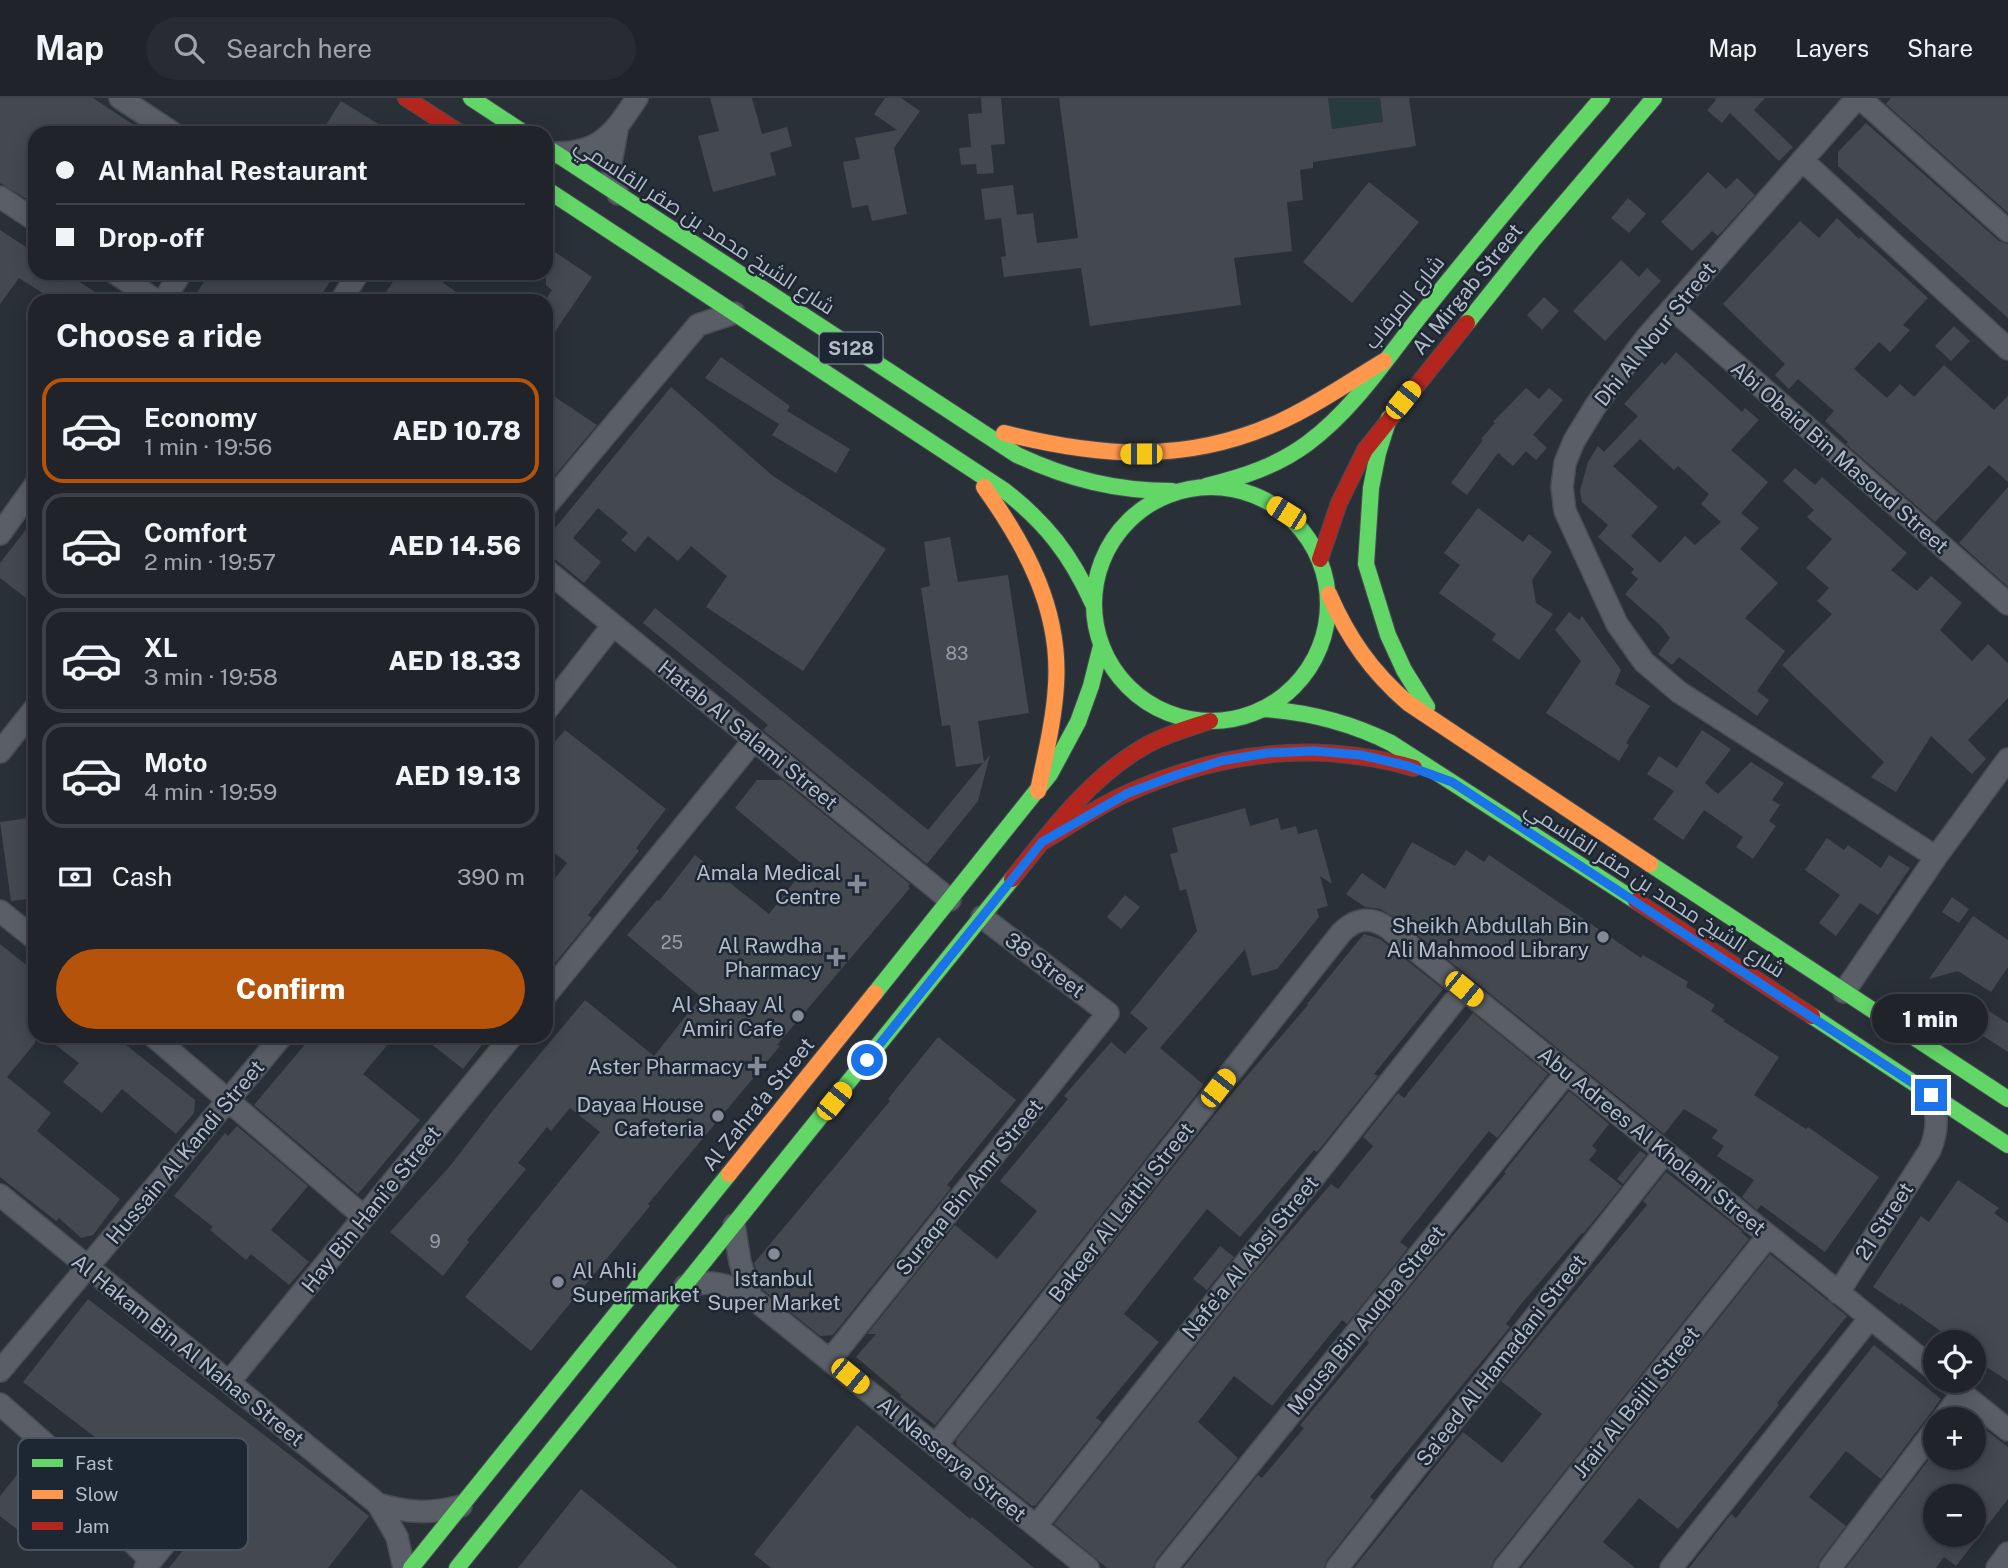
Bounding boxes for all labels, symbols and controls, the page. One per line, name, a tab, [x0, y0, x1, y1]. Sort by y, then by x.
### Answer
search box	[146, 17, 636, 80]
text: Map	[35, 29, 104, 67]
icon: search	[170, 29, 208, 67]
text: Search here	[226, 33, 372, 64]
text: Map	[1708, 34, 1757, 62]
text: Layers	[1795, 34, 1869, 62]
text: Share	[1907, 34, 1973, 62]
street label: شارع الشيخ محمد بن صقر القاسمي	[568, 132, 840, 323]
text: Al Manhal Restaurant	[98, 155, 368, 186]
street label: Al Mirgab Street	[1407, 218, 1527, 360]
text: Drop-off	[98, 222, 204, 253]
street label: شارع المرقاب	[1359, 250, 1451, 355]
street label: Dhi Al Nour Street	[1589, 257, 1721, 411]
text: Choose a ride	[56, 317, 262, 354]
road number: S128	[820, 332, 882, 364]
street label: Abi Obaid Bin Masoud Street	[1726, 356, 1954, 558]
car	[1382, 377, 1425, 423]
icon: car	[60, 399, 123, 462]
text: Economy	[144, 402, 257, 433]
text: AED 10.78	[393, 415, 521, 446]
text: 1 min · 19:56	[144, 433, 272, 460]
car	[1121, 444, 1163, 465]
car	[1263, 493, 1310, 533]
icon: car	[60, 514, 123, 577]
text: Comfort	[144, 517, 247, 548]
text: AED 14.56	[389, 530, 521, 561]
text: 2 min · 19:57	[144, 548, 276, 575]
icon: car	[60, 629, 123, 692]
text: XL	[144, 632, 178, 663]
house number: 83	[946, 643, 968, 664]
text: AED 18.33	[389, 645, 521, 676]
street label: Hatab Al Salami Street	[653, 655, 843, 815]
text: 3 min · 19:58	[144, 663, 278, 690]
icon: car	[60, 744, 123, 807]
text: Moto	[144, 747, 207, 778]
text: AED 19.13	[395, 760, 521, 791]
text: 4 min · 19:59	[144, 778, 277, 805]
street label: شارع الشيخ محمد بن صقر القاسمي	[1518, 795, 1790, 986]
icon: cash	[56, 858, 94, 896]
place label: Amala Medical Centre	[696, 860, 841, 909]
text: Cash	[112, 861, 172, 892]
text: 390 m	[457, 863, 525, 890]
marker: Amala Medical Centre	[847, 874, 867, 894]
place label: Sheikh Abdullah Bin Ali Mahmood Library	[1387, 913, 1589, 962]
street label: 38 Street	[1000, 927, 1090, 1003]
marker: Sheikh Abdullah Bin Ali Mahmood Library	[1595, 929, 1611, 945]
house number: 25	[661, 932, 683, 953]
place label: Al Rawdha Pharmacy	[718, 933, 822, 982]
button: Confirm	[56, 949, 525, 1029]
marker: Al Rawdha Pharmacy	[828, 949, 844, 965]
car	[1442, 968, 1487, 1010]
place label: Al Shaay Al Amiri Cafe	[671, 992, 784, 1041]
callout: 1 min	[1873, 993, 1989, 1042]
text: 1 min	[1902, 1005, 1958, 1032]
marker: Al Shaay Al Amiri Cafe	[790, 1008, 806, 1024]
street label: Al Zahra'a Street	[697, 1032, 819, 1176]
street label: Abu Adrees Al Kholani Street	[1533, 1041, 1771, 1241]
route start	[851, 1044, 883, 1076]
place label: Aster Pharmacy	[587, 1054, 743, 1079]
street label: Hussain Al Kandi Street	[101, 1055, 269, 1249]
marker: Aster Pharmacy	[749, 1058, 765, 1074]
car	[1197, 1065, 1240, 1111]
car	[813, 1078, 856, 1124]
route end	[1915, 1079, 1947, 1111]
place label: Dayaa House Cafeteria	[576, 1092, 704, 1141]
street label: Suraqa Bin Amr Street	[890, 1094, 1048, 1280]
marker: Dayaa House Cafeteria	[710, 1108, 726, 1124]
street label: Bakeer Al Laithi Street	[1043, 1117, 1199, 1307]
street label: Hay Bin Hani'e Street	[296, 1121, 446, 1297]
street label: Nafe'a Al Absi Street	[1177, 1170, 1323, 1344]
street label: 21 Street	[1850, 1177, 1918, 1265]
street label: Mousa Bin Auqba Street	[1282, 1220, 1450, 1420]
house number: 9	[429, 1231, 441, 1252]
marker: Istanbul Super Market	[766, 1246, 782, 1262]
street label: Al Hakam Bin Al Nahas Street	[67, 1249, 309, 1451]
street label: Sa'eed Al Hamadani Street	[1411, 1249, 1591, 1471]
place label: Al Ahli Supermarket	[572, 1258, 700, 1307]
place label: Istanbul Super Market	[707, 1266, 841, 1315]
marker: Al Ahli Supermarket	[550, 1274, 566, 1290]
street label: Jrair Al Bajili Street	[1567, 1321, 1705, 1483]
map controls	[1923, 1330, 1986, 1547]
button: locate	[1923, 1330, 1986, 1393]
car	[828, 1355, 873, 1397]
street label: Al Nasserya Street	[873, 1391, 1031, 1527]
button: +	[1923, 1407, 1986, 1470]
legend	[18, 1438, 248, 1550]
text: Fast	[75, 1452, 113, 1474]
text: Slow	[75, 1483, 119, 1505]
button: −	[1923, 1484, 1986, 1547]
text: Jam	[75, 1515, 109, 1537]

